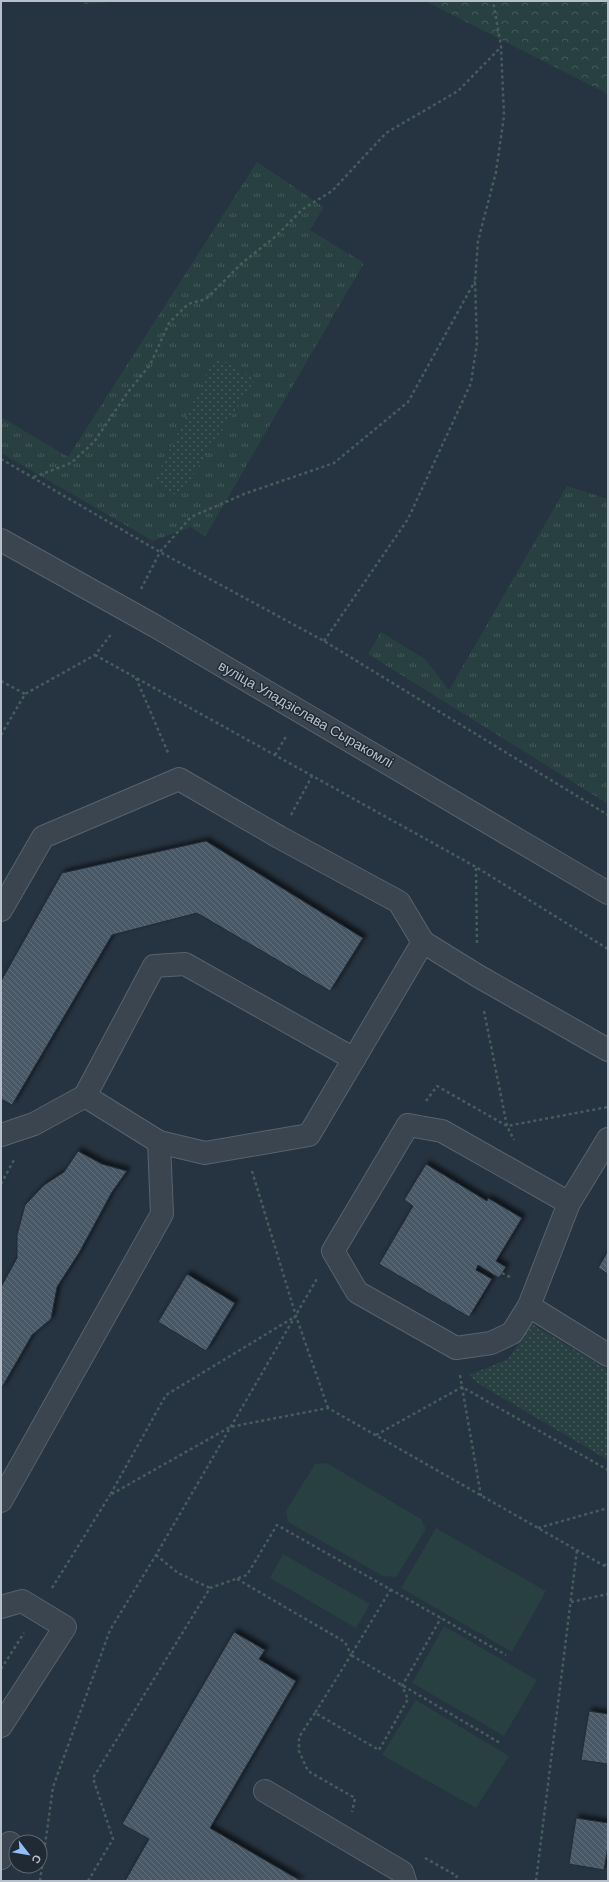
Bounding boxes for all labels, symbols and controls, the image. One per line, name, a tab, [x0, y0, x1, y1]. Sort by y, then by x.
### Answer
street label: вуліца Уладзіслава Сыракомлі	[216, 657, 396, 771]
north arrow	[8, 1834, 48, 1874]
text: С	[29, 1853, 44, 1866]

